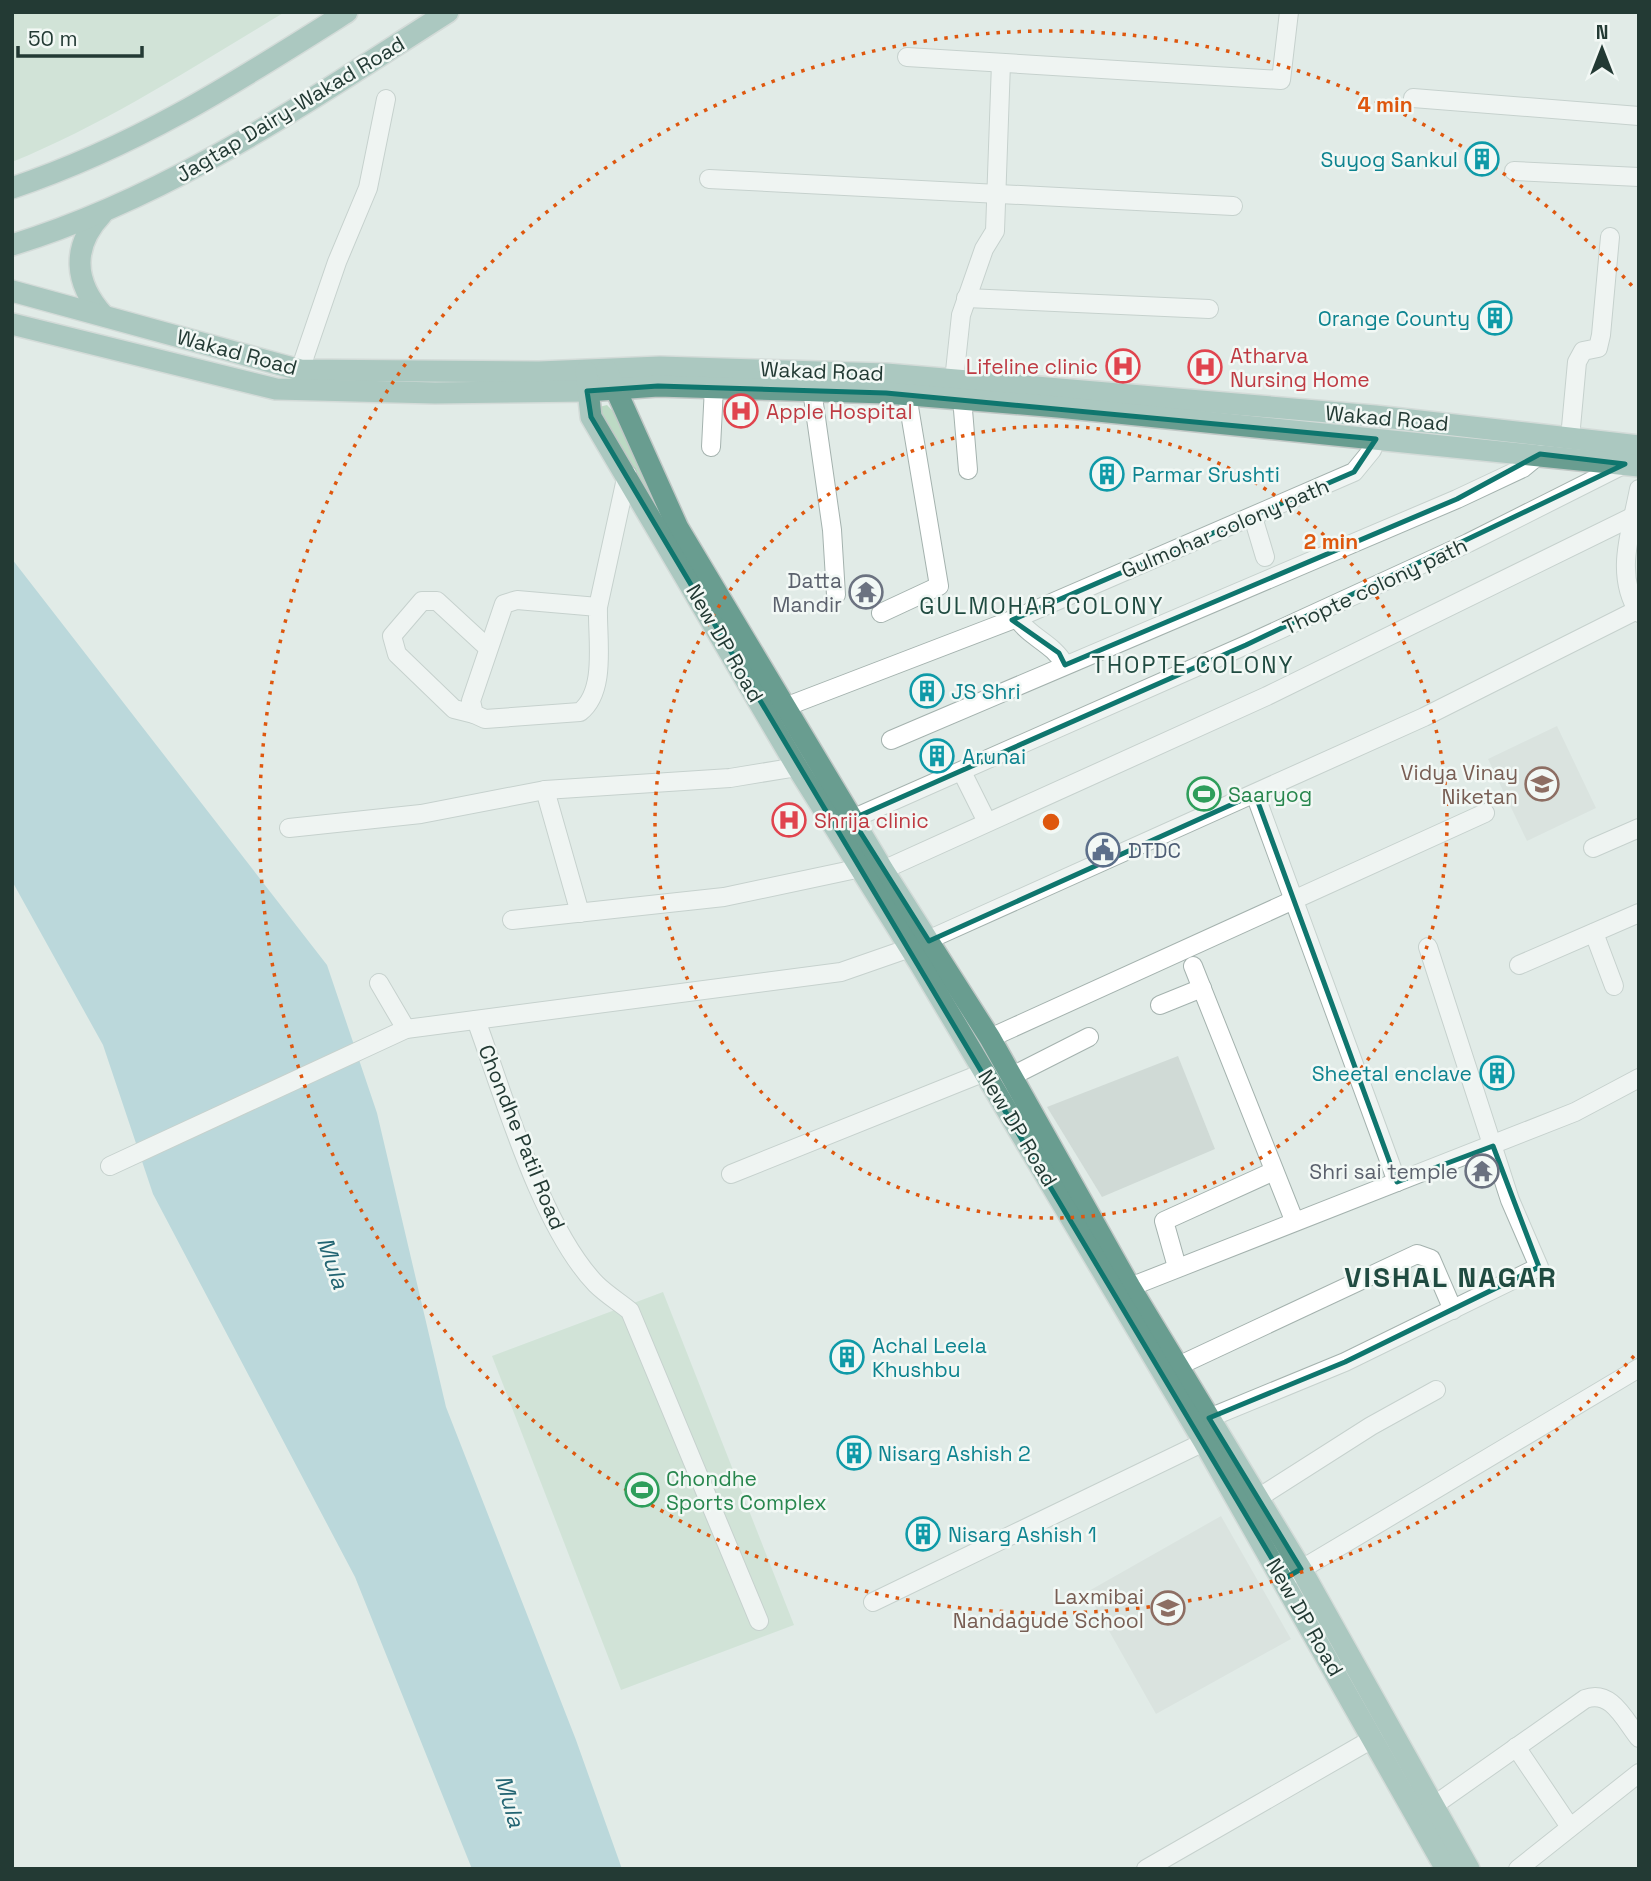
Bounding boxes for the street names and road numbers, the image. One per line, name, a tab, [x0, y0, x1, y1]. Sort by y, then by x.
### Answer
street label: Jagtap Dairy-Wakad Road	[171, 30, 409, 188]
street label: Wakad Road	[174, 323, 300, 381]
street label: Wakad Road	[760, 355, 884, 387]
street label: Wakad Road	[1324, 399, 1450, 437]
street label: Gulmohar colony path	[1117, 472, 1333, 584]
street label: Thopte colony path	[1278, 531, 1472, 641]
street label: New DP Road	[680, 579, 770, 707]
street label: Chondhe Patil Road	[473, 1041, 571, 1233]
street label: New DP Road	[972, 1065, 1064, 1191]
street label: New DP Road	[1260, 1553, 1350, 1681]

